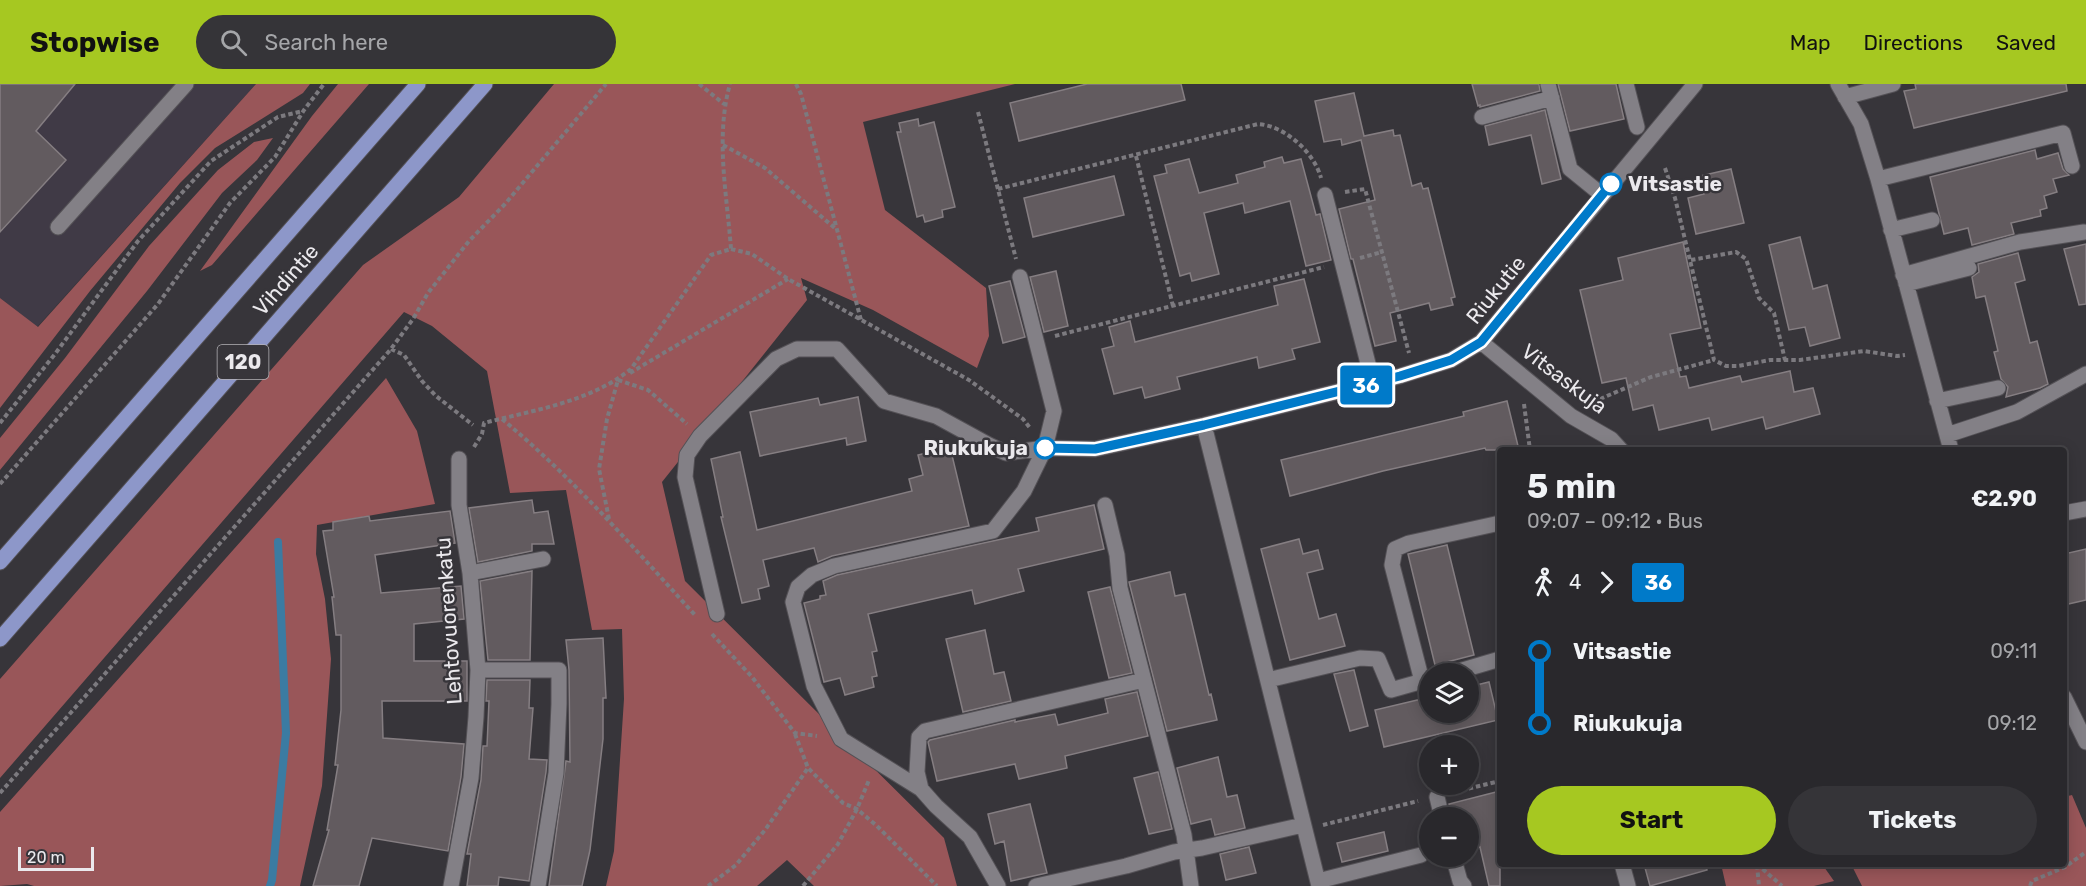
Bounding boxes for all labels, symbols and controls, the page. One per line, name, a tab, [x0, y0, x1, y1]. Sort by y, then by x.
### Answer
search box	[196, 15, 616, 69]
text: Stopwise	[30, 26, 160, 59]
icon: search	[217, 26, 250, 59]
text: Search here	[265, 29, 388, 56]
text: Map	[1790, 30, 1831, 55]
text: Directions	[1864, 30, 1963, 55]
text: Saved	[1996, 30, 2056, 55]
place label: Vitsastie	[1628, 171, 1722, 196]
marker: Vitsastie	[1600, 173, 1622, 195]
street label: Vihdintie	[248, 239, 324, 321]
street label: Riukutie	[1461, 251, 1530, 329]
street label: Vitsaskuja	[1517, 338, 1612, 419]
road number: 120	[218, 345, 268, 379]
line badge: 36	[1339, 366, 1393, 404]
text: 36	[1352, 373, 1380, 398]
place label: Riukukuja	[924, 435, 1028, 460]
marker: Riukukuja	[1034, 437, 1056, 459]
text: 5 min	[1527, 467, 1616, 506]
text: €2.90	[1971, 485, 2037, 512]
text: 09:07 – 09:12 · Bus	[1527, 509, 1703, 533]
street label: Lehtovuorenkatu	[430, 537, 467, 705]
icon: walk	[1527, 566, 1560, 599]
icon: forward	[1590, 566, 1623, 599]
text: 4	[1569, 570, 1581, 594]
text: 36	[1644, 570, 1672, 595]
text: Vitsastie	[1573, 638, 1671, 665]
text: 09:11	[1990, 639, 2037, 663]
map controls	[1419, 663, 1479, 867]
button: layers	[1419, 663, 1479, 723]
text: Riukukuja	[1573, 710, 1682, 737]
text: 09:12	[1987, 711, 2037, 735]
button: +	[1419, 735, 1479, 795]
button: Start	[1527, 786, 1776, 855]
button: Tickets	[1788, 786, 2037, 855]
button: −	[1419, 807, 1479, 867]
scale bar	[18, 844, 94, 872]
text: 20 m	[27, 848, 65, 867]

